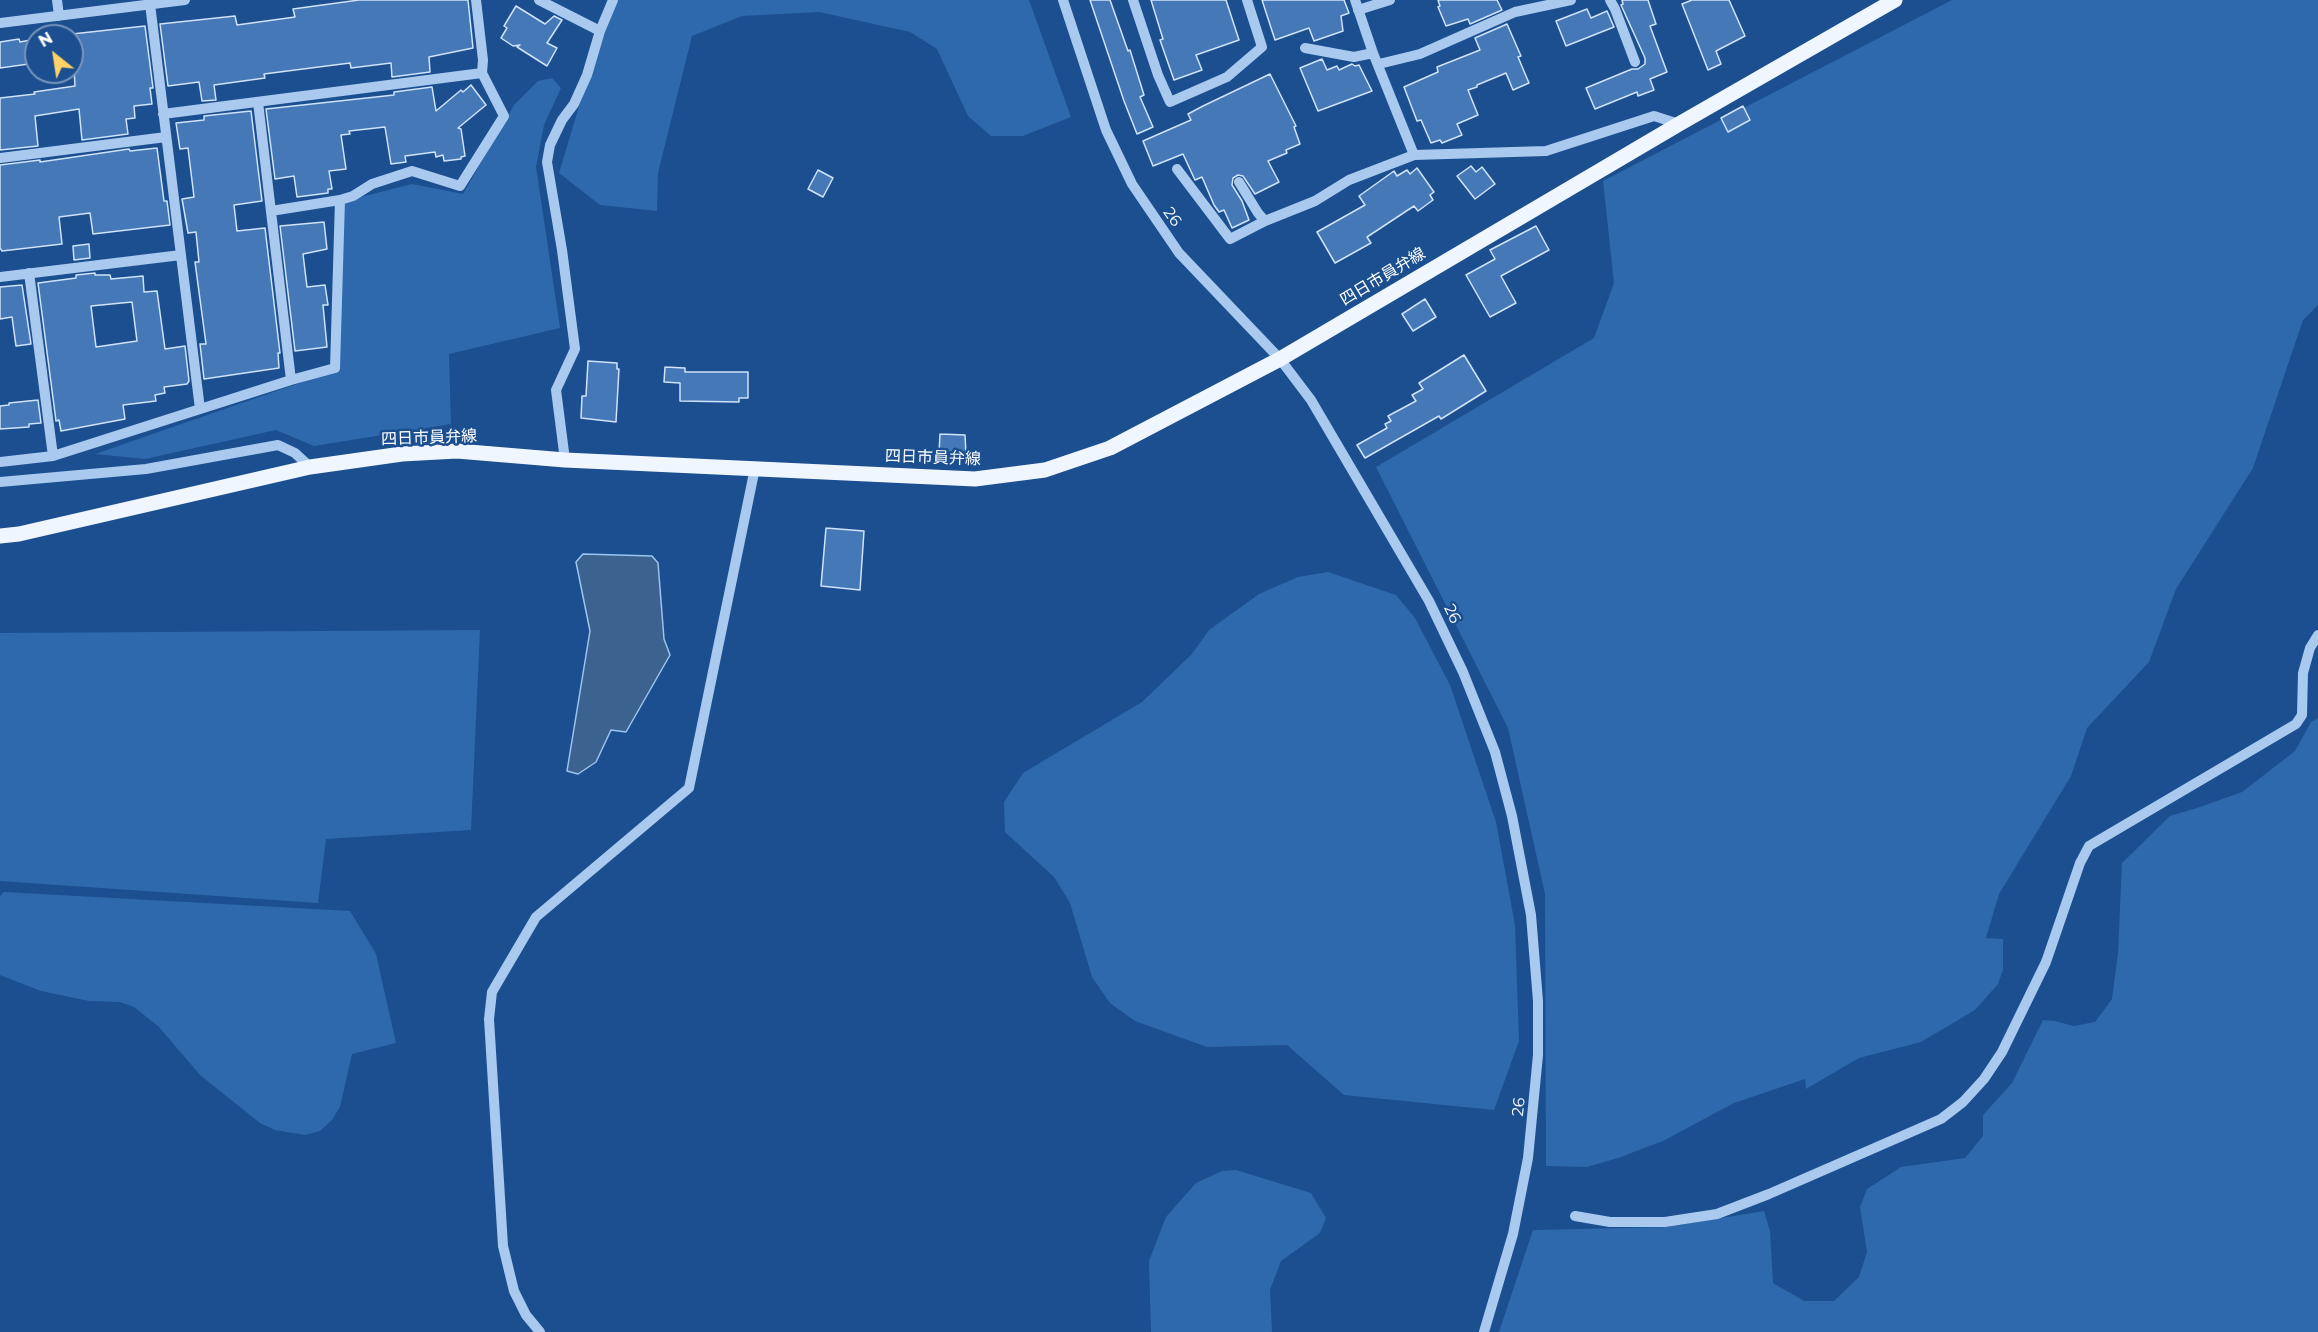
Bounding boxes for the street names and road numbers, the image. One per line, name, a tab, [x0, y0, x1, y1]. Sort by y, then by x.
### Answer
street label: 26	[1159, 204, 1185, 230]
street label: 四日市員弁線	[1337, 244, 1429, 310]
street label: 四日市員弁線	[381, 427, 477, 449]
street label: 四日市員弁線	[885, 447, 981, 469]
street label: 26	[1439, 601, 1465, 627]
street label: 26	[1508, 1097, 1530, 1117]

